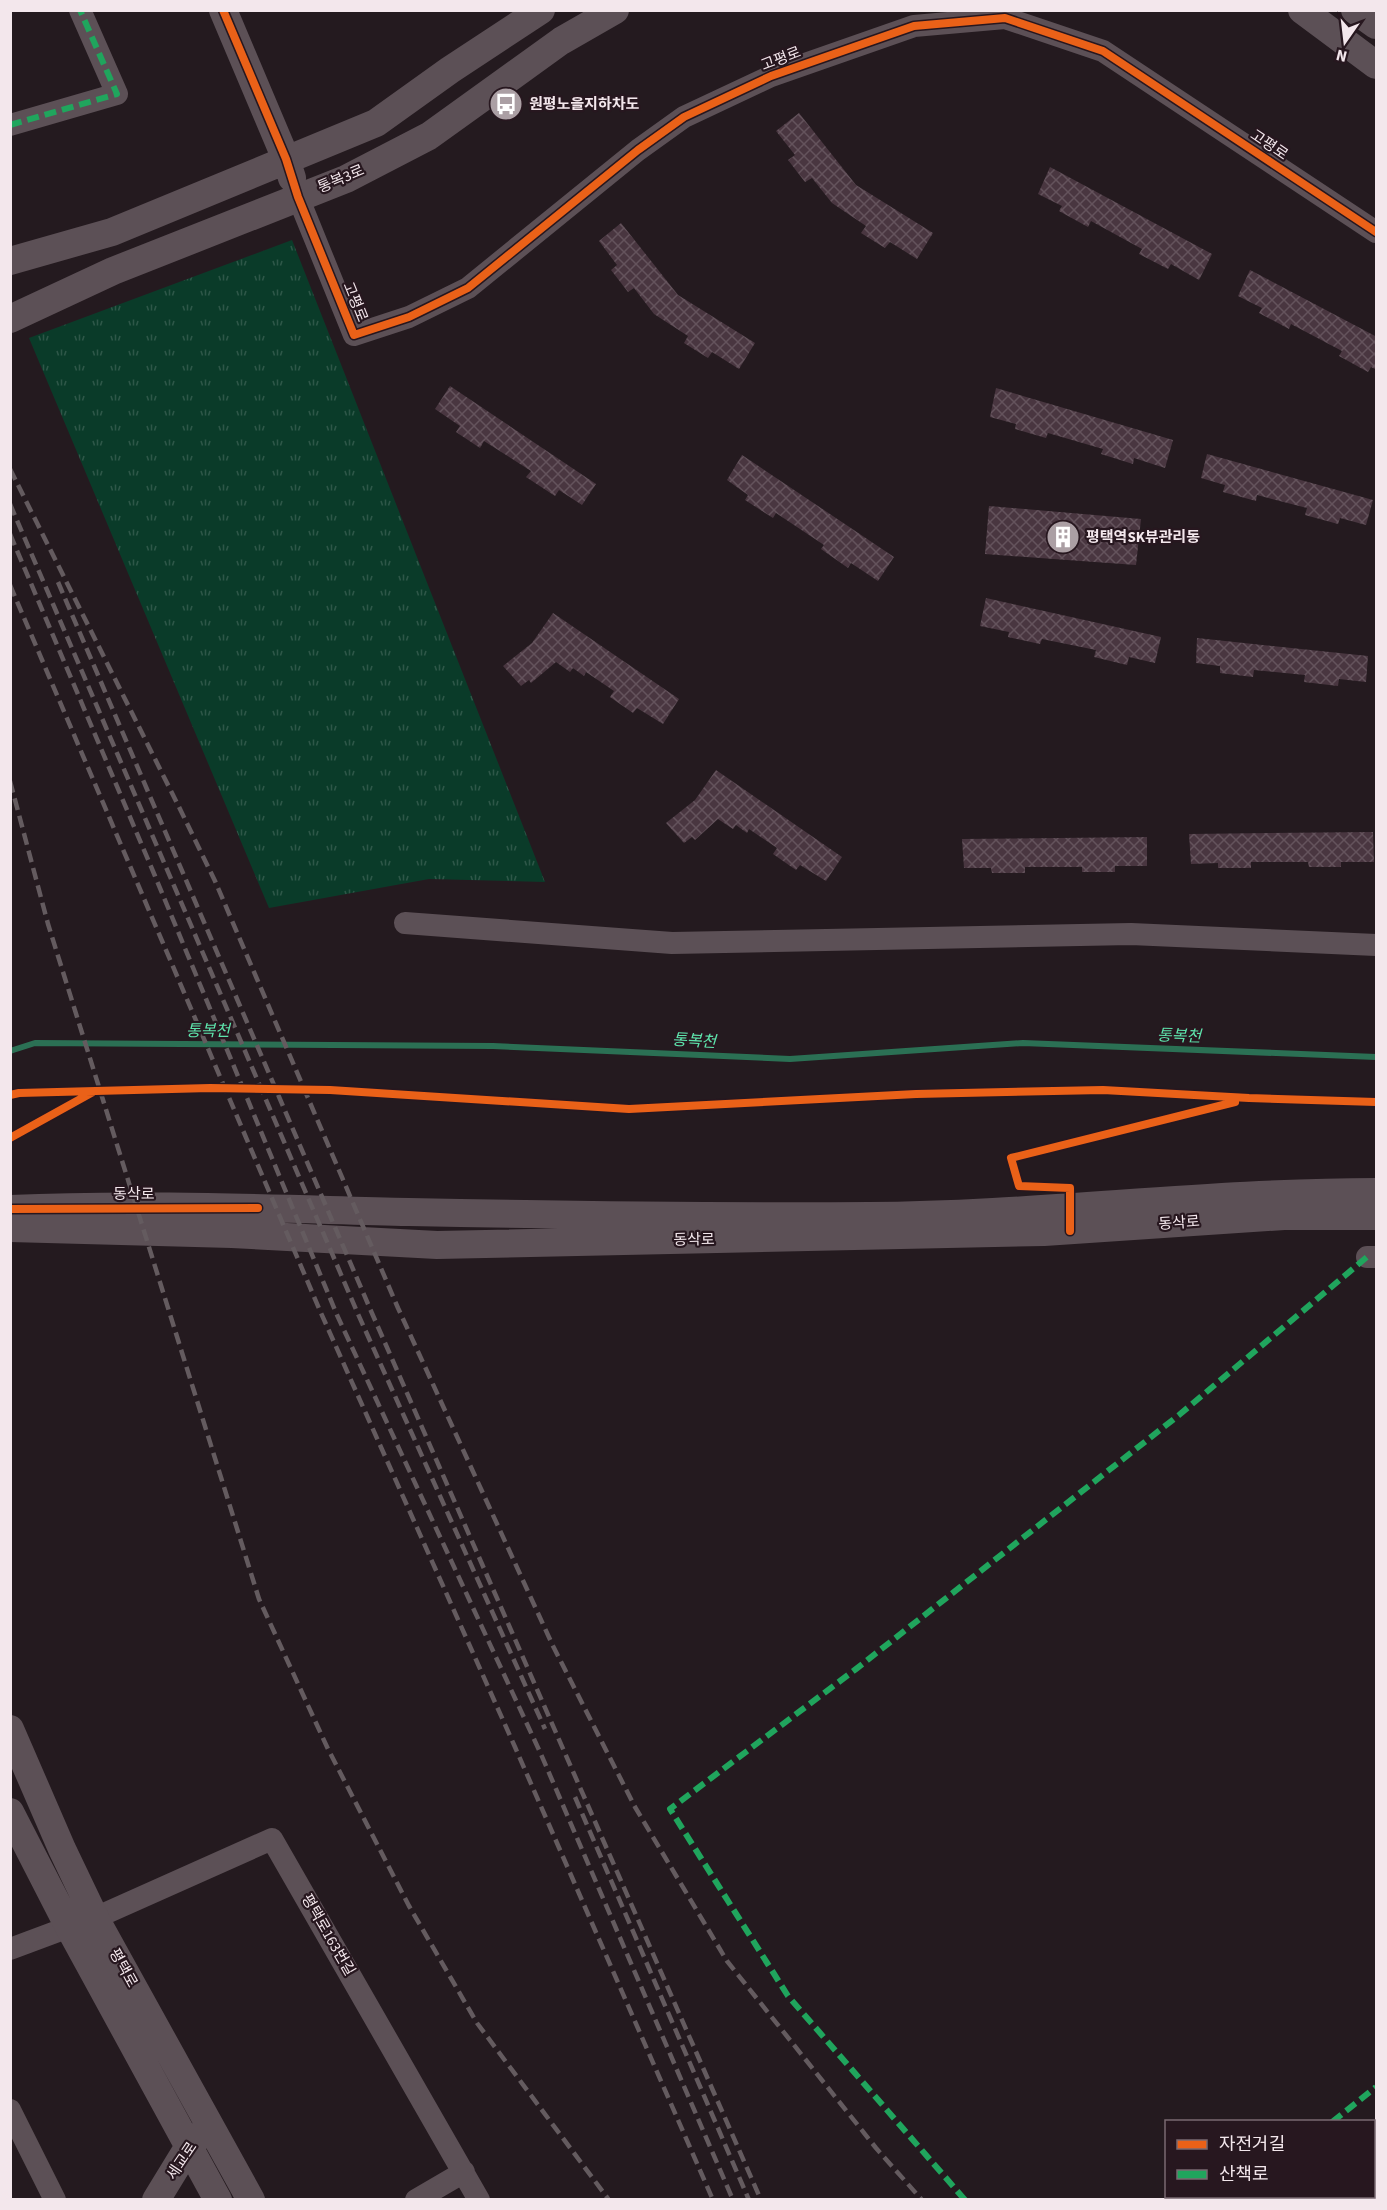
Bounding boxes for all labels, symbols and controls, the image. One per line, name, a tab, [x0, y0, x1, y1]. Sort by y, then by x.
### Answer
north arrow	[1315, 12, 1375, 72]
street label: 고평로	[758, 42, 804, 76]
text: N	[1334, 44, 1349, 68]
bus stop icon: 원평노을지하차도	[488, 86, 524, 122]
place label: 원평노을지하차도	[529, 94, 640, 115]
street label: 고평로	[1246, 125, 1292, 165]
street label: 통복3로	[314, 160, 368, 198]
street label: 고평로	[338, 279, 372, 325]
building icon: 평택역SK뷰관리동	[1045, 519, 1081, 555]
place label: 평택역SK뷰관리동	[1086, 527, 1200, 548]
water label: 통복천	[186, 1020, 232, 1042]
water label: 통복천	[1157, 1024, 1204, 1048]
water label: 통복천	[671, 1029, 719, 1053]
street label: 동삭로	[113, 1184, 155, 1205]
street label: 동삭로	[1158, 1211, 1200, 1235]
street label: 동삭로	[673, 1229, 715, 1251]
street label: 평택로163번길	[296, 1890, 360, 1980]
street label: 평택로	[104, 1945, 142, 1991]
legend	[1165, 2120, 1375, 2198]
text: 자전거길	[1219, 2132, 1285, 2157]
street label: 세교로	[162, 2138, 202, 2184]
text: 산책로	[1219, 2162, 1269, 2187]

